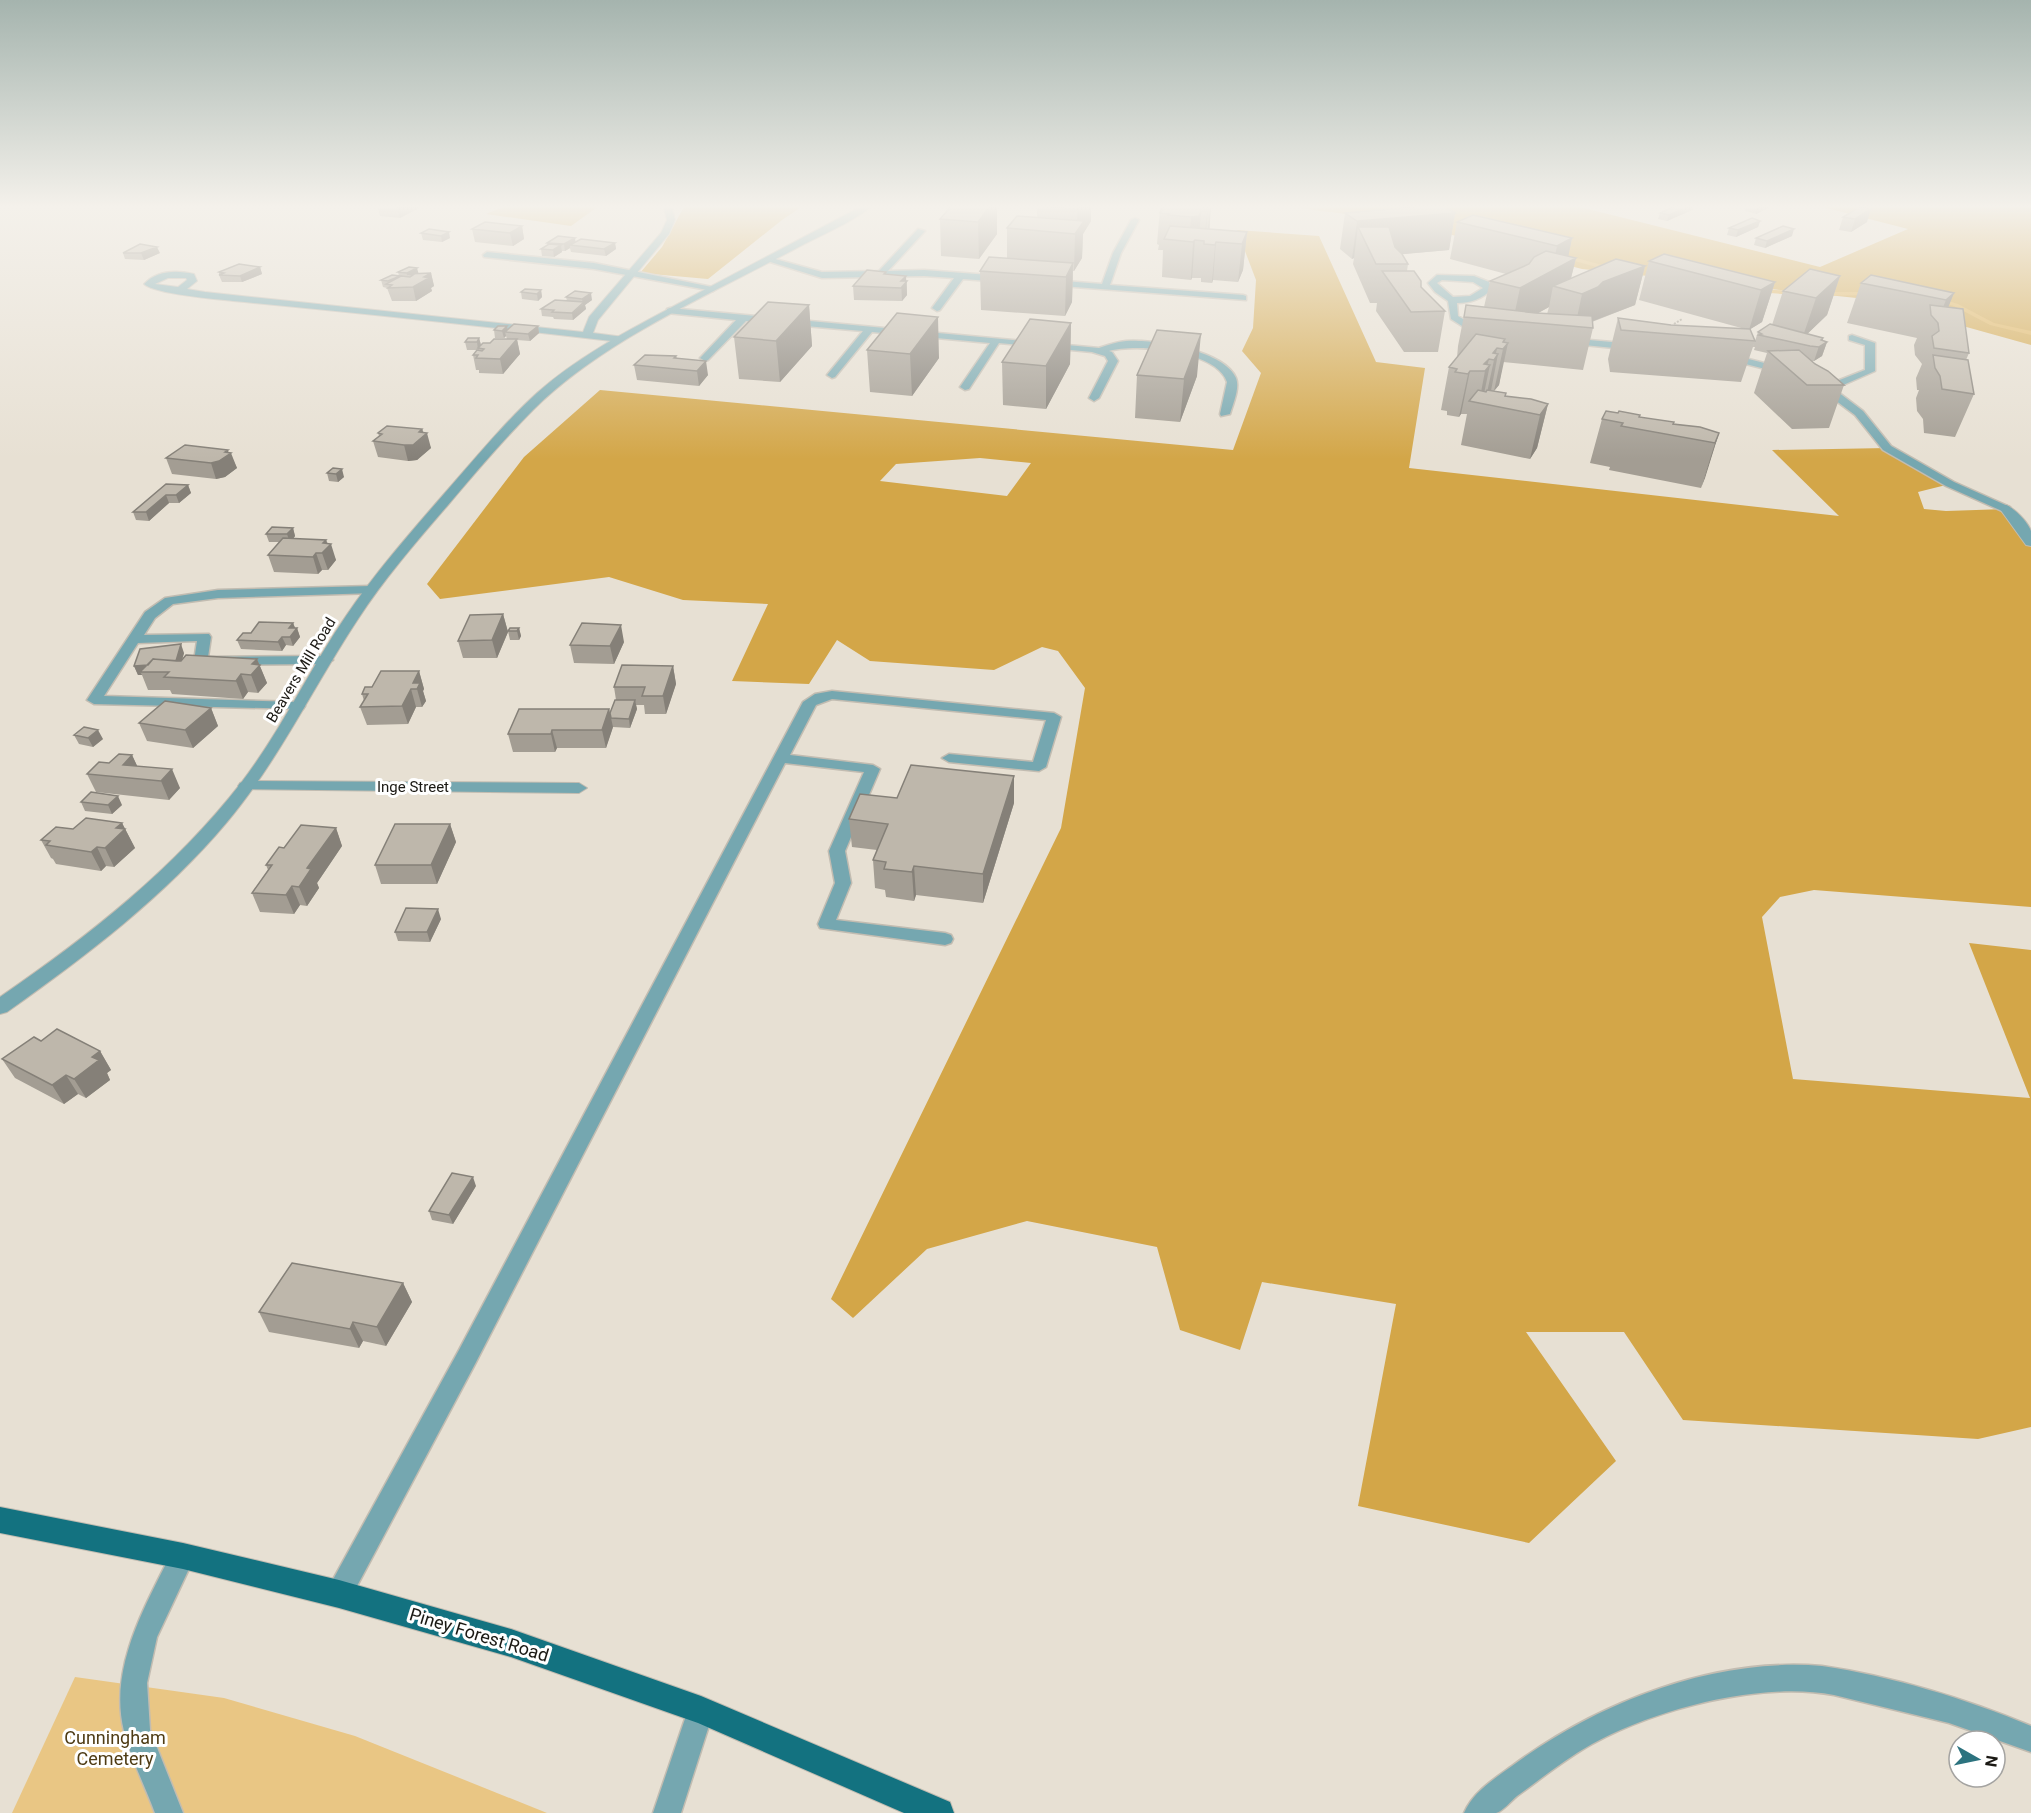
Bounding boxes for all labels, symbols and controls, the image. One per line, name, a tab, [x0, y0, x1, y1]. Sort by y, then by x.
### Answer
street label: Beavers Mill Road	[263, 614, 339, 726]
street label: Inge Street	[377, 778, 449, 796]
street label: Piney Forest Road	[407, 1603, 551, 1666]
park label: Cunningham Cemetery	[64, 1727, 166, 1769]
north arrow	[1947, 1729, 2007, 1789]
text: N	[1981, 1754, 2002, 1768]

